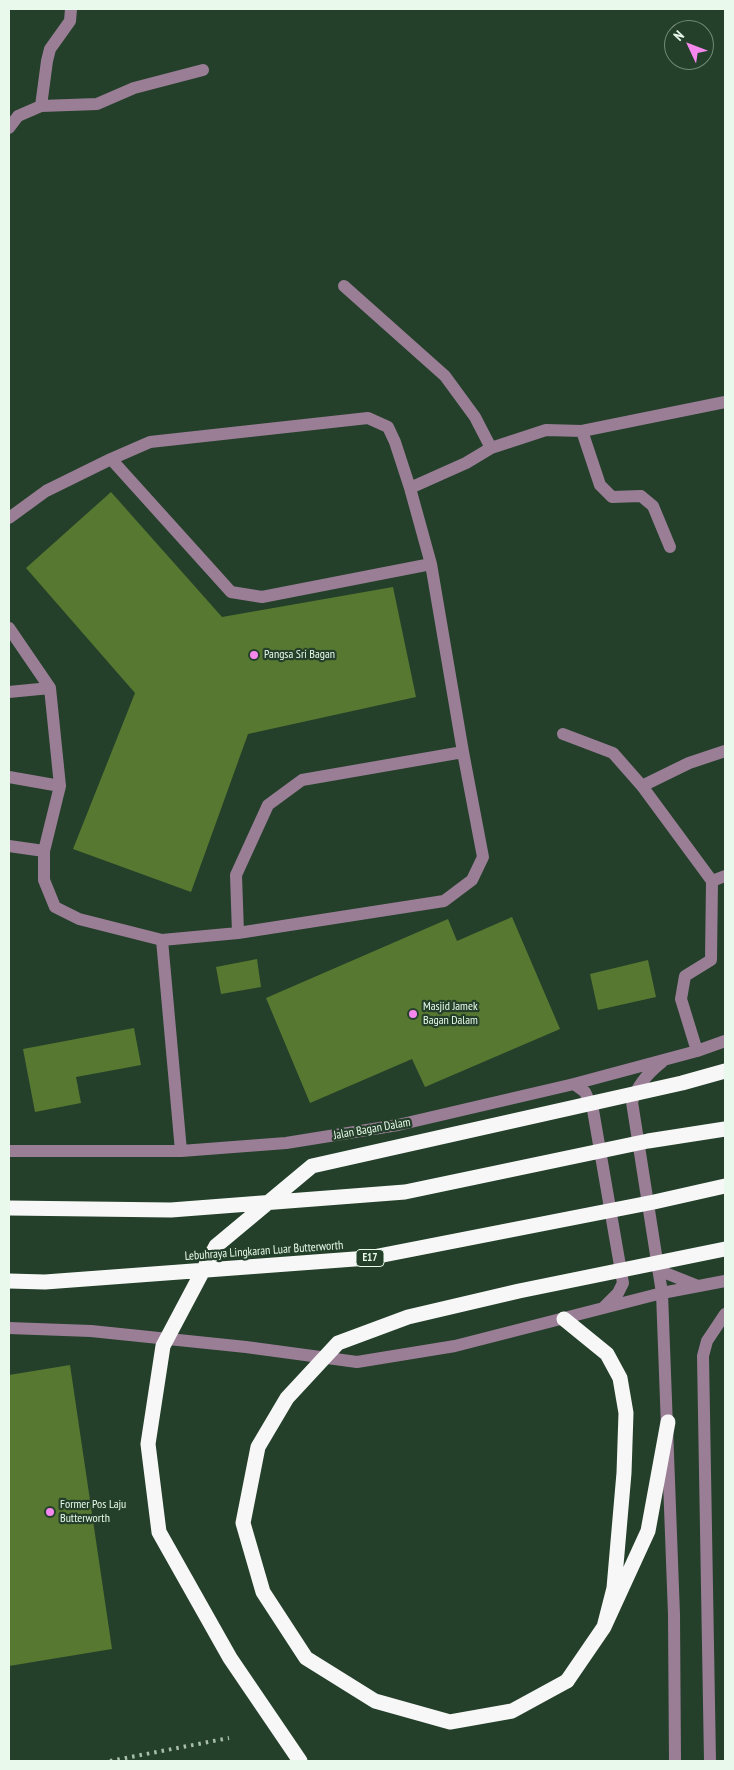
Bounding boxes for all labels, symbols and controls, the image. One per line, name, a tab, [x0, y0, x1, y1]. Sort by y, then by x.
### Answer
north arrow	[664, 20, 714, 70]
text: N	[670, 27, 688, 44]
place label: Pangsa Sri Bagan	[264, 648, 335, 662]
marker: Pangsa Sri Bagan	[248, 649, 260, 661]
place label: Masjid Jamek Bagan Dalam	[423, 1000, 478, 1028]
marker: Masjid Jamek Bagan Dalam	[407, 1008, 419, 1020]
street label: Jalan Bagan Dalam	[332, 1115, 412, 1143]
street label: Lebuhraya Lingkaran Luar Butterworth	[184, 1238, 344, 1264]
road number: E17	[356, 1250, 384, 1266]
place label: Former Pos Laju Butterworth	[60, 1498, 126, 1526]
marker: Former Pos Laju Butterworth	[44, 1506, 56, 1518]

